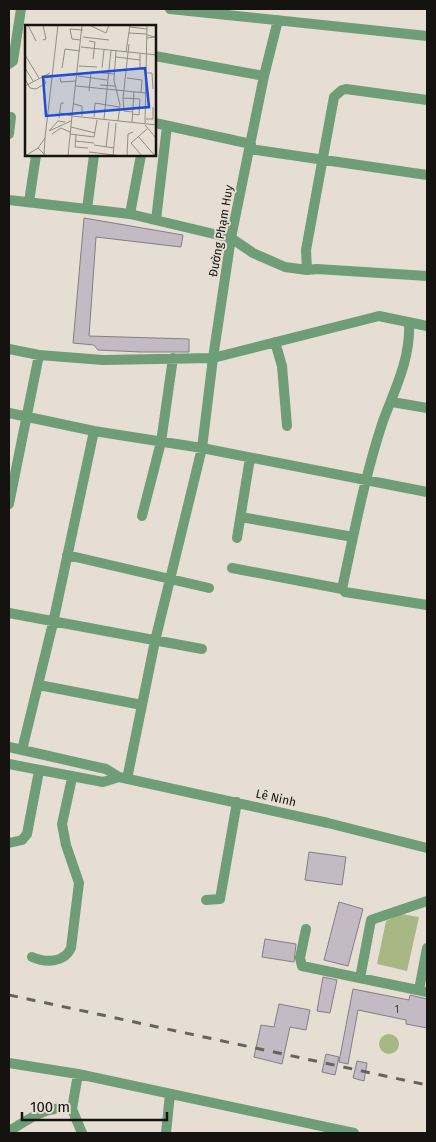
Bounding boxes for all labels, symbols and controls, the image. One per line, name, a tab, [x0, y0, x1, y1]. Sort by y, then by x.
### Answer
inset map	[25, 25, 156, 156]
street label: Đường Phạm Huy	[206, 184, 236, 278]
street label: Lê Ninh	[254, 787, 298, 809]
house number: 1	[395, 1004, 399, 1016]
scale bar	[22, 1090, 168, 1122]
text: 100 m	[30, 1098, 70, 1116]

